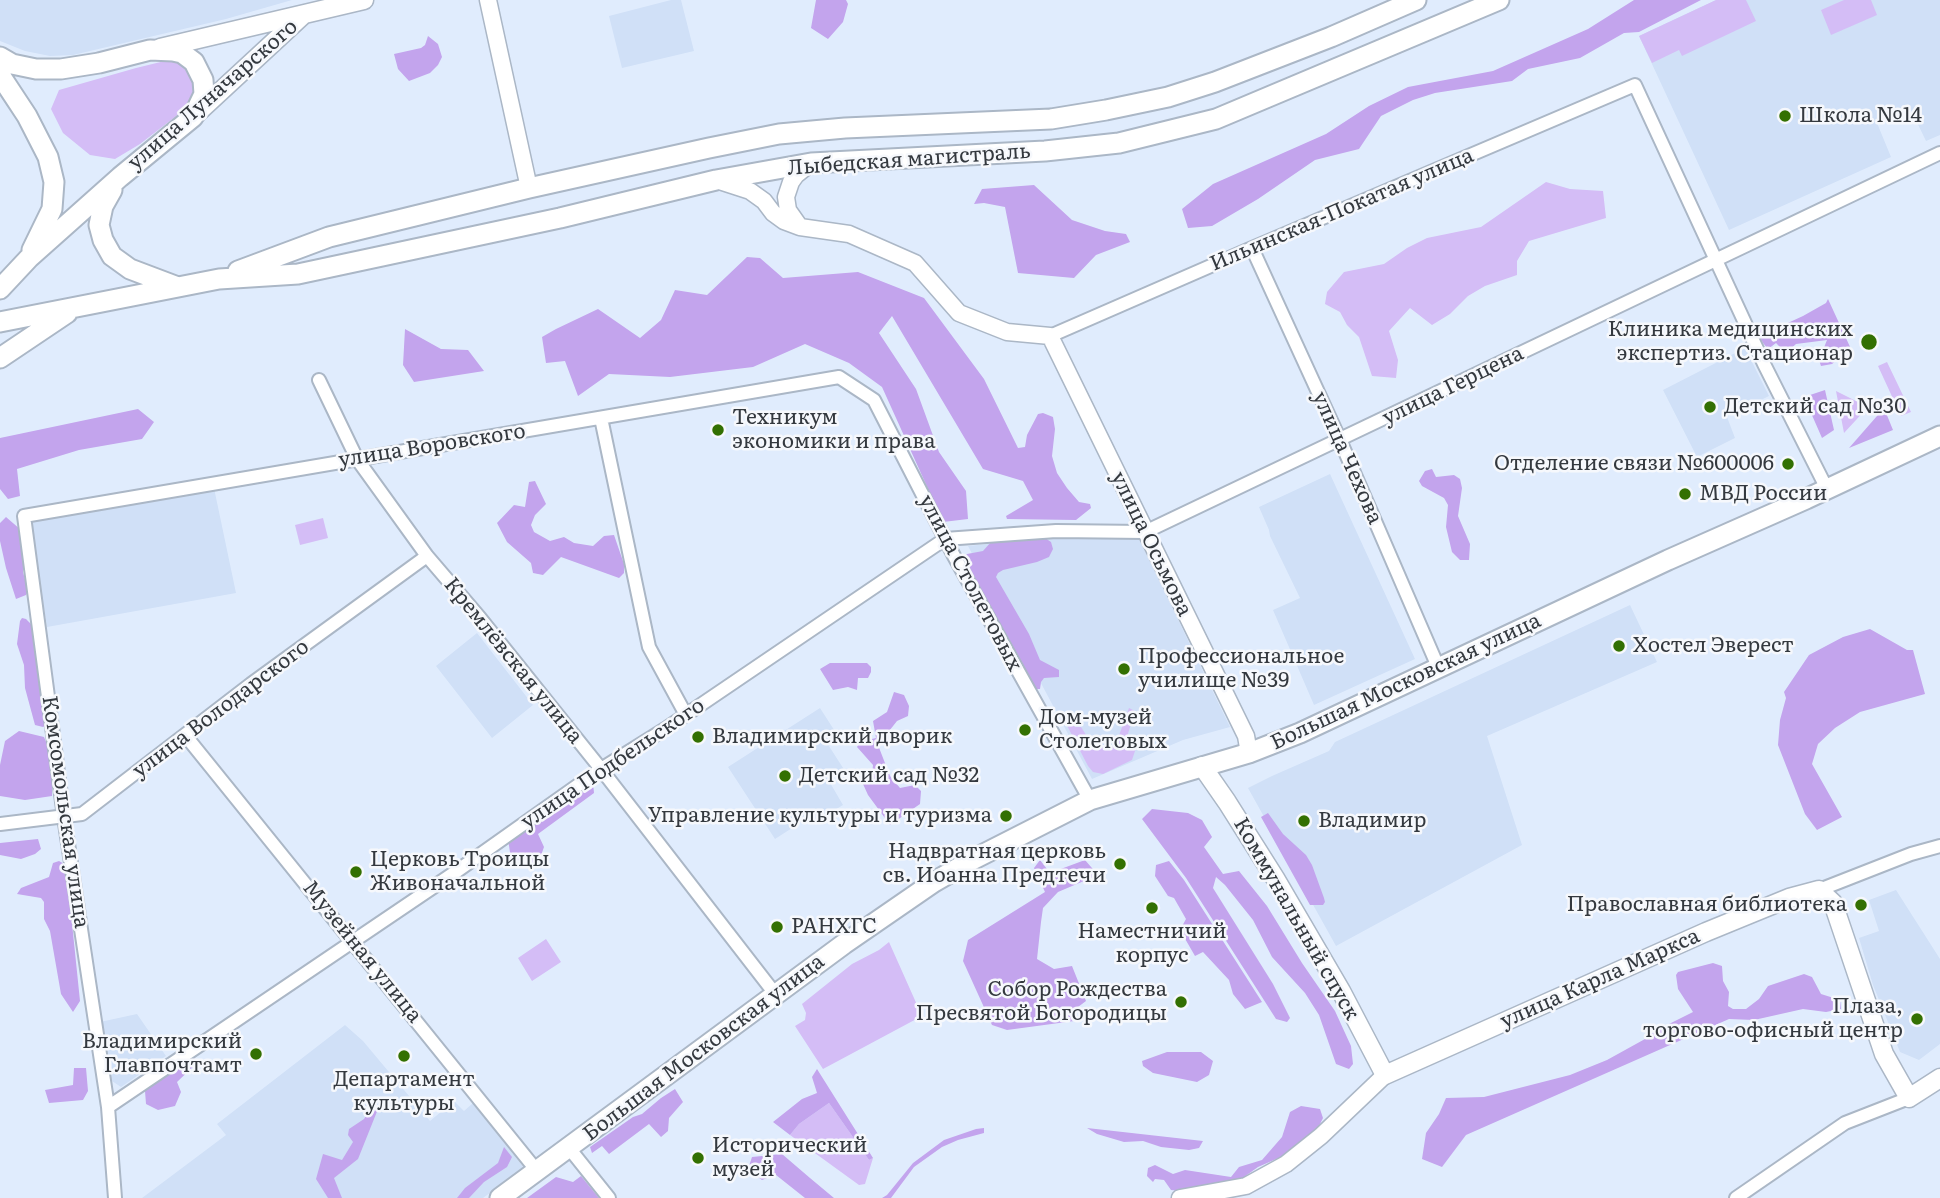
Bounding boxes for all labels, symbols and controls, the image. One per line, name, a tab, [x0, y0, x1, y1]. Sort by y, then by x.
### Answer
street label: улица Луначарского	[123, 14, 303, 176]
place label: Школа №14	[1799, 103, 1922, 129]
marker: Школа №14	[1777, 108, 1793, 124]
street label: Лыбедская магистраль	[786, 139, 1032, 181]
street label: Ильинская-Покатая улица	[1207, 143, 1477, 277]
place label: Клиника медицинских экспертиз. Стационар	[1608, 317, 1853, 367]
marker: Клиника медицинских экспертиз. Стационар	[1859, 332, 1879, 352]
street label: улица Герцена	[1378, 341, 1528, 431]
street label: улица Чехова	[1306, 388, 1388, 528]
place label: Детский сад №30	[1724, 394, 1906, 420]
marker: Детский сад №30	[1702, 399, 1718, 415]
place label: Техникум экономики и права	[732, 405, 935, 455]
street label: улица Воровского	[337, 419, 527, 473]
marker: Техникум экономики и права	[710, 422, 726, 438]
place label: Отделение связи №600006	[1494, 451, 1774, 477]
marker: Отделение связи №600006	[1780, 456, 1796, 472]
street label: улица Осьмова	[1105, 467, 1197, 621]
place label: МВД России	[1699, 481, 1827, 507]
marker: МВД России	[1677, 486, 1693, 502]
street label: улица Столетовых	[913, 490, 1027, 676]
street label: Кремлёвская улица	[438, 573, 588, 749]
street label: Большая Московская улица	[1267, 608, 1545, 756]
place label: Хостел Эверест	[1633, 633, 1794, 659]
street label: улица Володарского	[128, 634, 314, 784]
marker: Хостел Эверест	[1611, 638, 1627, 654]
place label: Профессиональное училище №39	[1138, 644, 1344, 694]
marker: Профессиональное училище №39	[1116, 661, 1132, 677]
street label: улица Подбельского	[516, 693, 710, 835]
street label: Комсомольская улица	[36, 694, 94, 930]
place label: Дом-музей Столетовых	[1039, 705, 1167, 755]
marker: Дом-музей Столетовых	[1017, 722, 1033, 738]
place label: Владимирский дворик	[712, 724, 952, 750]
marker: Владимирский дворик	[690, 729, 706, 745]
place label: Детский сад №32	[799, 763, 979, 789]
marker: Детский сад №32	[777, 768, 793, 784]
place label: Управление культуры и туризма	[648, 803, 992, 829]
marker: Управление культуры и туризма	[998, 808, 1014, 824]
place label: Владимир	[1318, 808, 1426, 834]
street label: Коммунальный спуск	[1228, 813, 1364, 1025]
marker: Владимир	[1296, 813, 1312, 829]
place label: Надвратная церковь св. Иоанна Предтечи	[882, 839, 1106, 889]
place label: Церковь Троицы Живоначальной	[370, 847, 550, 897]
marker: Надвратная церковь св. Иоанна Предтечи	[1112, 856, 1128, 872]
marker: Церковь Троицы Живоначальной	[348, 864, 364, 880]
street label: Музейная улица	[297, 876, 427, 1028]
place label: Православная библиотека	[1567, 892, 1847, 918]
marker: Православная библиотека	[1853, 897, 1869, 913]
marker: Наместничий корпус	[1144, 900, 1160, 916]
place label: РАНХГС	[791, 914, 877, 940]
marker: РАНХГС	[769, 919, 785, 935]
place label: Наместничий корпус	[1077, 919, 1227, 969]
street label: улица Карла Маркса	[1496, 924, 1704, 1034]
street label: Большая Московская улица	[579, 949, 829, 1147]
place label: Собор Рождества Пресвятой Богородицы	[916, 977, 1167, 1027]
marker: Собор Рождества Пресвятой Богородицы	[1173, 994, 1189, 1010]
place label: Плаза, торгово-офисный центр	[1643, 994, 1903, 1044]
marker: Плаза, торгово-офисный центр	[1909, 1011, 1925, 1027]
place label: Владимирский Главпочтамт	[82, 1029, 242, 1079]
marker: Владимирский Главпочтамт	[248, 1046, 264, 1062]
marker: Департамент культуры	[396, 1048, 412, 1064]
place label: Департамент культуры	[333, 1067, 475, 1117]
place label: Исторический музей	[712, 1133, 867, 1183]
marker: Исторический музей	[690, 1150, 706, 1166]

